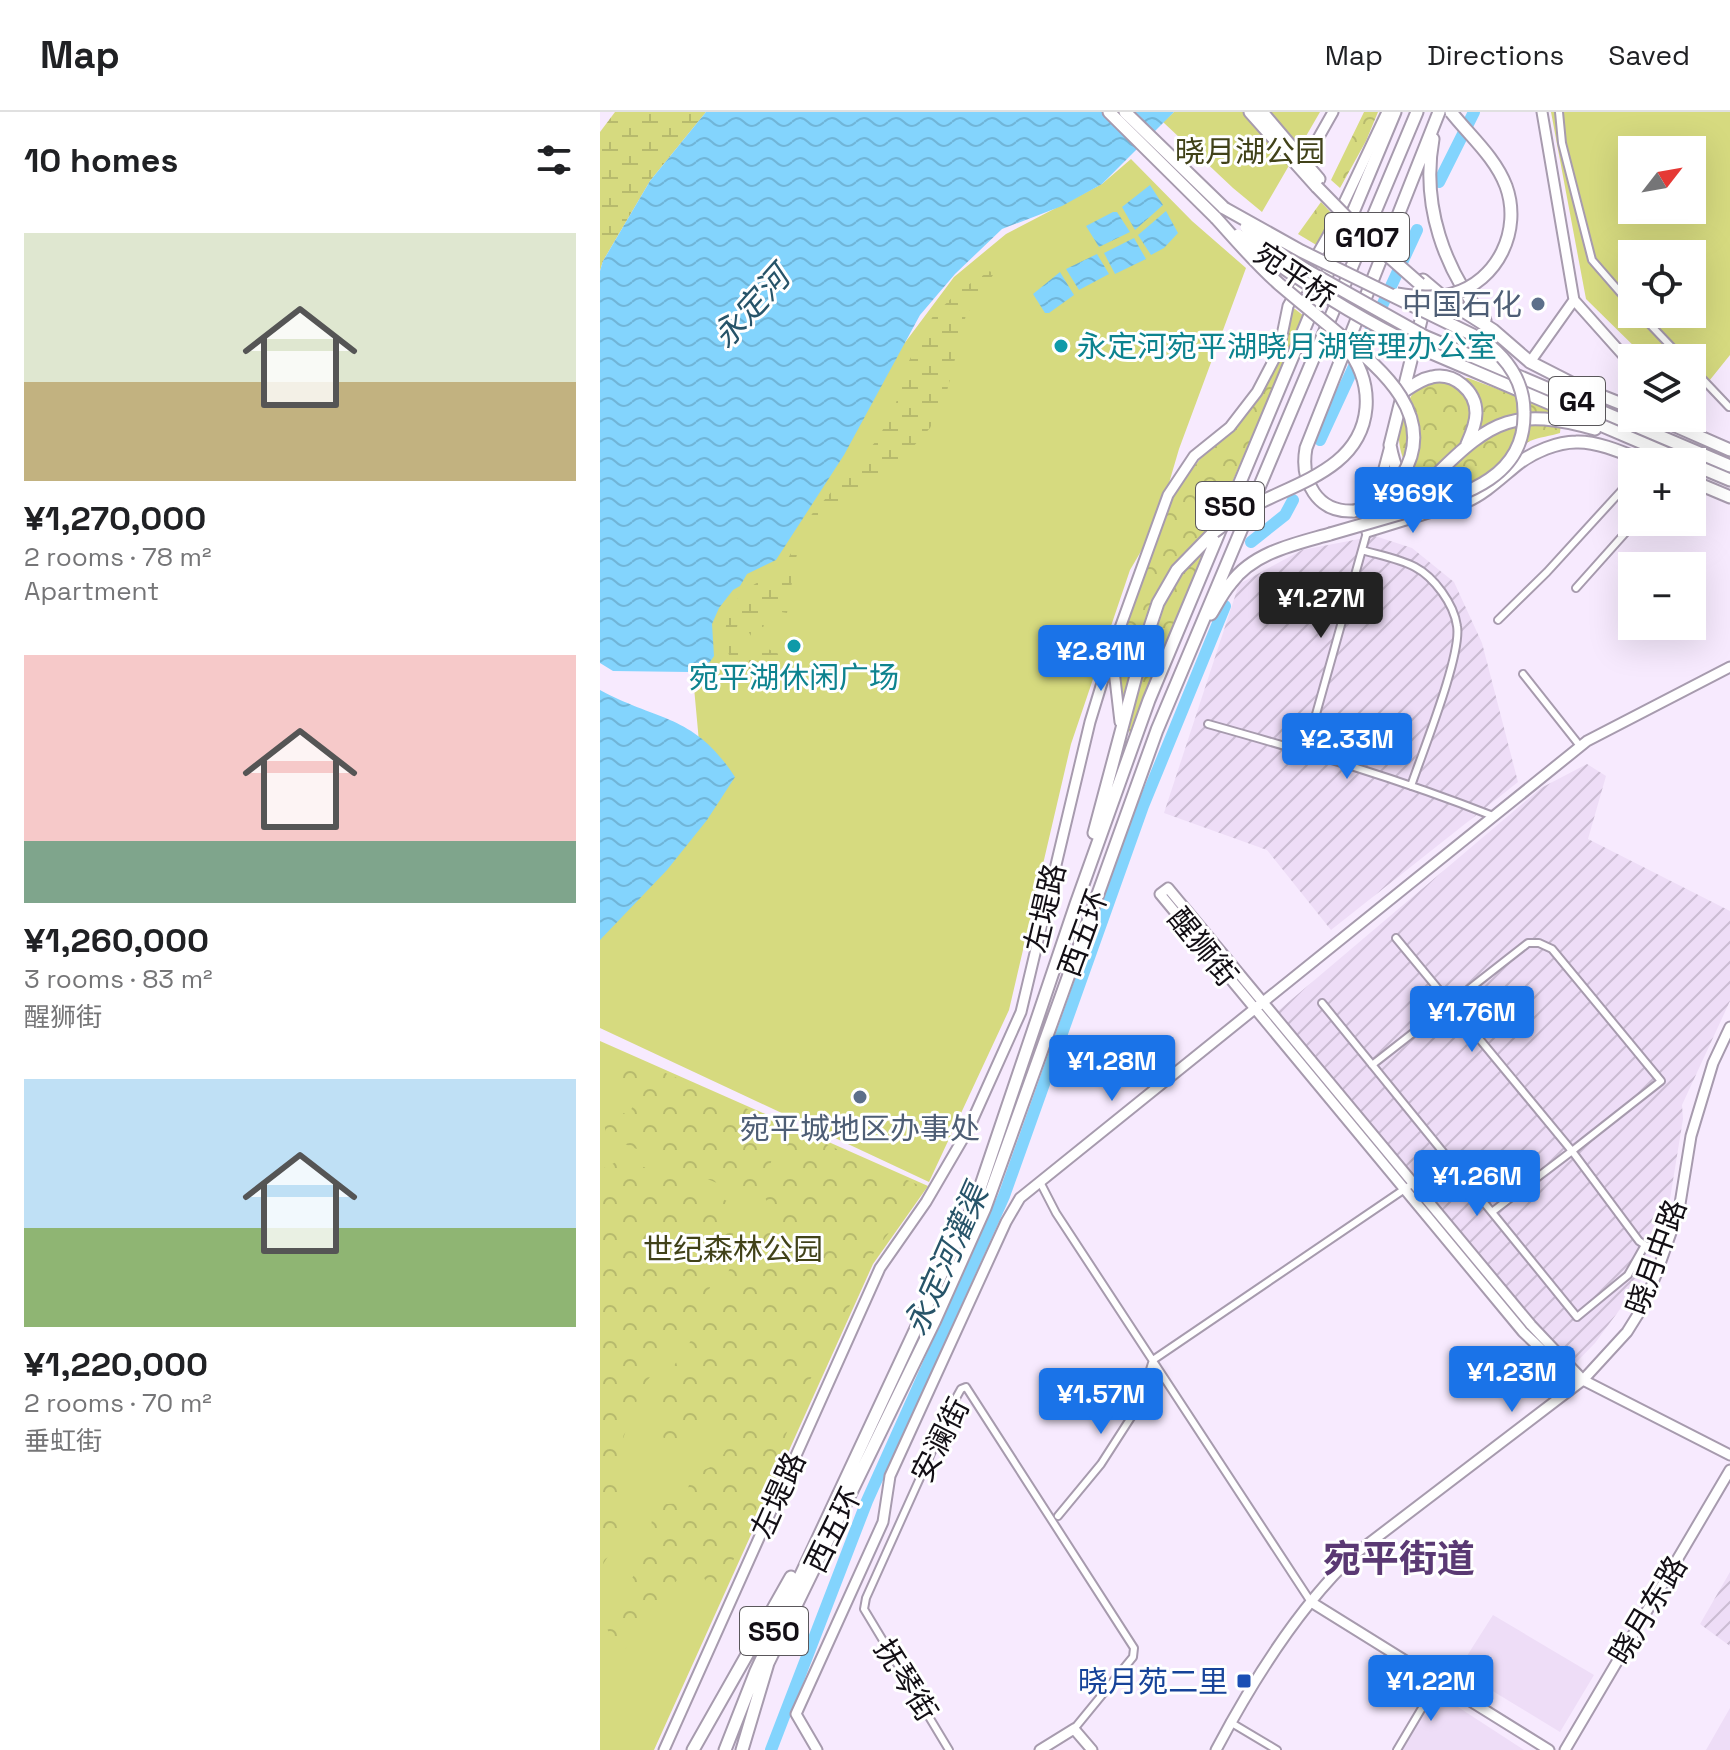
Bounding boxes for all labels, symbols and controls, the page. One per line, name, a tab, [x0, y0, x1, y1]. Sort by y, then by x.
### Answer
text: Map	[40, 31, 120, 79]
text: Map	[1325, 37, 1383, 73]
text: Directions	[1427, 37, 1564, 73]
text: Saved	[1608, 37, 1690, 73]
park label: 晓月湖公园	[1175, 132, 1325, 171]
north arrow	[1618, 136, 1706, 224]
map controls	[1618, 136, 1706, 640]
icon: filters	[532, 138, 576, 182]
text: 10 homes	[24, 139, 178, 182]
road number: G107	[1325, 213, 1409, 261]
street label: 宛平桥	[1247, 234, 1343, 316]
button: locate	[1618, 240, 1706, 328]
water label: 永定河	[704, 253, 802, 356]
icon: home	[228, 285, 372, 429]
place label: 中国石化	[1402, 285, 1522, 324]
marker: 中国石化	[1529, 295, 1547, 313]
place label: 永定河宛平湖晓月湖管理办公室	[1077, 327, 1497, 366]
marker: 永定河宛平湖晓月湖管理办公室	[1052, 337, 1070, 355]
button: layers	[1618, 344, 1706, 432]
road number: G4	[1549, 377, 1605, 425]
button: +	[1618, 448, 1706, 536]
pin: ¥969K	[1357, 467, 1469, 535]
text: ¥969K	[1373, 476, 1453, 510]
road number: S50	[1196, 482, 1264, 530]
text: ¥1,270,000	[24, 497, 206, 540]
text: 2 rooms · 78 m²	[24, 540, 211, 574]
button: −	[1618, 552, 1706, 640]
pin: ¥1.27M	[1256, 572, 1386, 640]
text: Apartment	[24, 574, 159, 608]
text: ¥1.27M	[1277, 581, 1365, 615]
pin: ¥2.81M	[1036, 625, 1166, 693]
text: ¥2.81M	[1056, 634, 1146, 668]
marker: 宛平湖休闲广场	[785, 637, 803, 655]
place label: 宛平湖休闲广场	[689, 658, 899, 697]
icon: home	[228, 707, 372, 851]
pin: ¥2.33M	[1282, 713, 1412, 781]
text: ¥2.33M	[1300, 722, 1394, 756]
street label: 左堤路	[1016, 860, 1074, 956]
street label: 西五环	[1049, 884, 1117, 982]
street label: 醒狮街	[1160, 900, 1246, 994]
text: ¥1,260,000	[24, 919, 209, 962]
text: 3 rooms · 83 m²	[24, 962, 213, 996]
pin: ¥1.76M	[1407, 986, 1537, 1054]
text: ¥1.76M	[1428, 995, 1516, 1029]
text: 醒狮街	[24, 1000, 102, 1034]
pin: ¥1.28M	[1047, 1035, 1177, 1103]
text: ¥1.28M	[1067, 1044, 1157, 1078]
marker: 宛平城地区办事处	[851, 1088, 869, 1106]
place label: 宛平城地区办事处	[740, 1109, 980, 1148]
icon: home	[228, 1131, 372, 1275]
pin: ¥1.26M	[1412, 1150, 1542, 1218]
text: ¥1.26M	[1432, 1159, 1522, 1193]
water label: 永定河灌渠	[895, 1175, 998, 1341]
street label: 晓月中路	[1617, 1194, 1695, 1320]
park label: 世纪森林公园	[643, 1230, 823, 1269]
text: ¥1,220,000	[24, 1343, 208, 1386]
pin: ¥1.23M	[1447, 1346, 1577, 1414]
text: ¥1.23M	[1467, 1355, 1557, 1389]
pin: ¥1.57M	[1036, 1368, 1166, 1436]
text: ¥1.57M	[1057, 1377, 1145, 1411]
text: 2 rooms · 70 m²	[24, 1386, 212, 1420]
street label: 安澜街	[902, 1391, 978, 1489]
text: 垂虹街	[24, 1424, 102, 1458]
street label: 左堤路	[742, 1446, 814, 1544]
street label: 西五环	[796, 1481, 870, 1579]
district label: 宛平街道	[1323, 1535, 1475, 1583]
street label: 晓月东路	[1600, 1549, 1696, 1671]
road number: S50	[740, 1607, 808, 1655]
street label: 抚琴街	[866, 1632, 946, 1728]
pin: ¥1.22M	[1366, 1655, 1496, 1723]
place label: 晓月苑二里	[1078, 1662, 1228, 1701]
text: ¥1.22M	[1386, 1664, 1476, 1698]
marker: 晓月苑二里	[1235, 1672, 1253, 1690]

